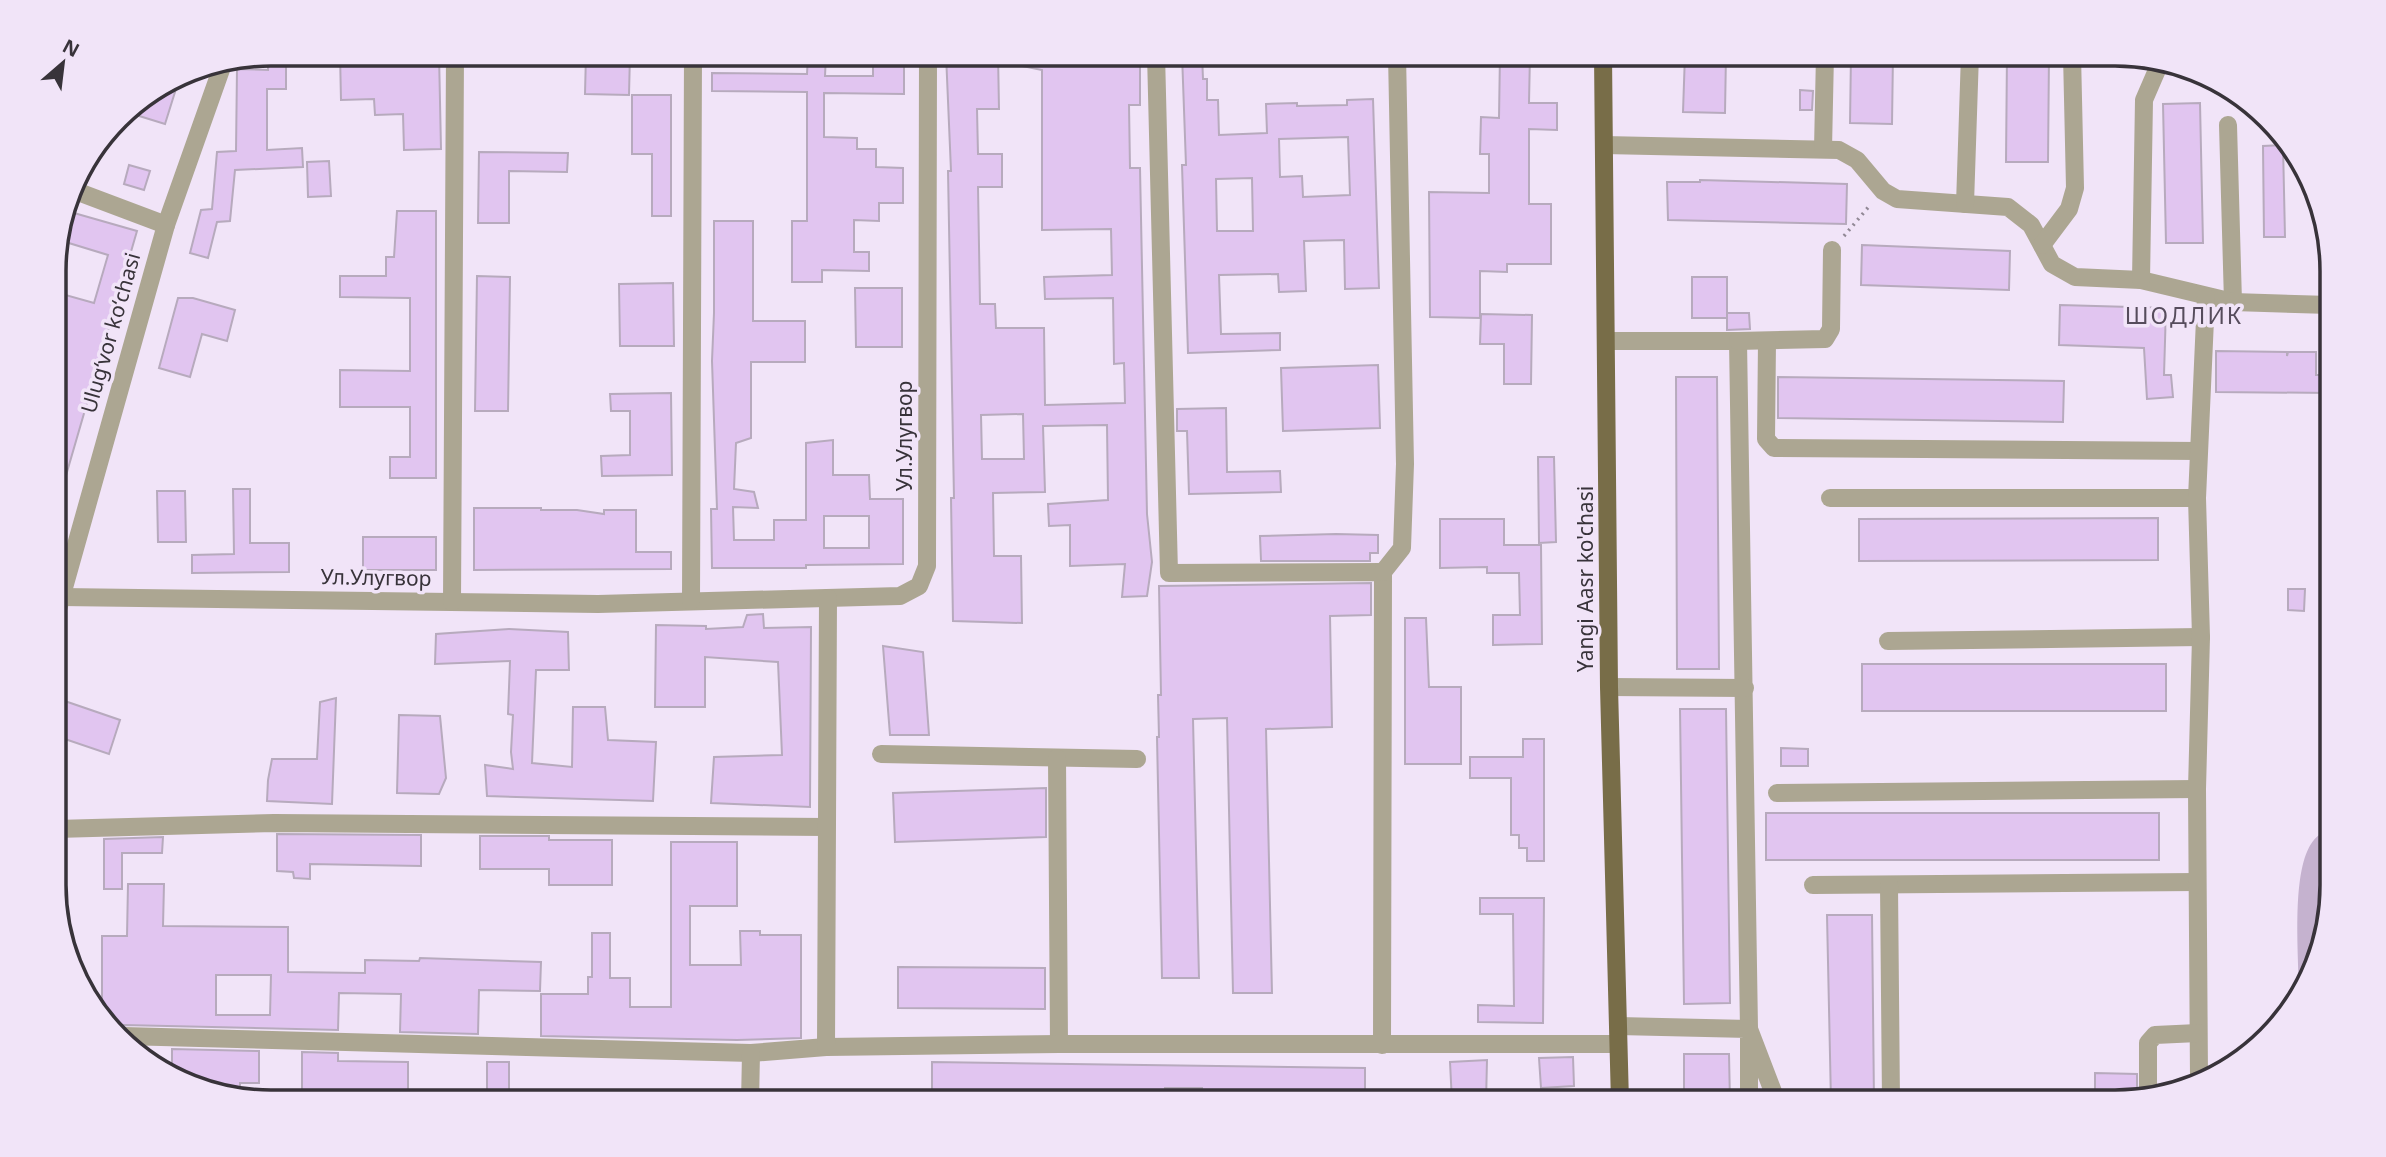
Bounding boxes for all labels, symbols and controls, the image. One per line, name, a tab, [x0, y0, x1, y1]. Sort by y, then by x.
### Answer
north arrow	[28, 28, 98, 98]
text: N	[58, 33, 84, 63]
street label: Ulugʻvor koʻchasi	[74, 249, 146, 416]
district label: ШОДЛИК	[2125, 299, 2243, 331]
street label: Ул.Улугвор	[890, 381, 918, 491]
street label: Yangi Aasr ko'chasi	[1571, 486, 1599, 672]
street label: Ул.Улугвор	[320, 562, 432, 592]

